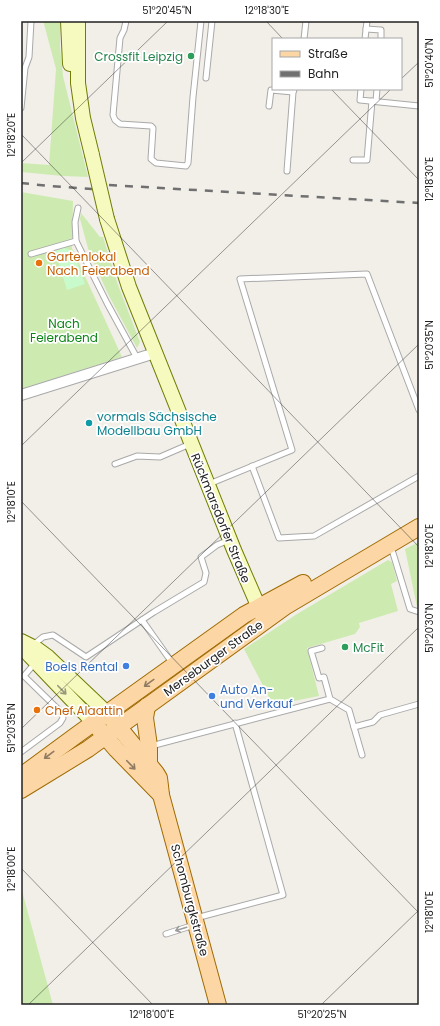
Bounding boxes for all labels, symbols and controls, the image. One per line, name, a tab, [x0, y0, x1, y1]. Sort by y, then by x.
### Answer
text: 51°20'45"N	[142, 3, 192, 18]
text: 12°18'30"E	[245, 3, 289, 18]
legend	[272, 38, 402, 90]
text: 51°20'40"N	[422, 38, 437, 88]
text: Straße	[308, 45, 348, 62]
place label: Crossfit Leipzig	[94, 48, 183, 65]
marker: Crossfit Leipzig	[186, 51, 196, 61]
text: Bahn	[308, 65, 339, 82]
text: 12°18'20"E	[4, 113, 19, 157]
text: 12°18'30"E	[422, 157, 437, 201]
place label: Gartenlokal Nach Feierabend	[47, 248, 150, 279]
marker: Gartenlokal Nach Feierabend	[34, 258, 44, 268]
park label: Nach Feierabend	[30, 315, 98, 346]
text: 51°20'35"N	[422, 320, 437, 370]
place label: vormals Sächsische Modellbau GmbH	[97, 408, 217, 439]
marker: vormals Sächsische Modellbau GmbH	[84, 418, 94, 428]
street label: Rückmarsdorfer Straße	[187, 451, 255, 585]
text: 12°18'10"E	[4, 481, 19, 523]
text: 12°18'20"E	[422, 524, 437, 568]
text: 51°20'30"N	[422, 603, 437, 653]
street label: Merseburger Straße	[160, 616, 266, 700]
place label: McFit	[353, 639, 384, 656]
marker: McFit	[340, 642, 350, 652]
place label: Boels Rental	[45, 658, 118, 675]
marker: Boels Rental	[121, 661, 131, 671]
one-way arrow	[144, 679, 155, 687]
place label: Auto An- und Verkauf	[220, 681, 293, 712]
one-way arrow	[58, 685, 67, 695]
marker: Auto An- und Verkauf	[207, 691, 217, 701]
place label: Chef Alaattin	[45, 702, 123, 719]
text: 51°20'35"N	[4, 703, 19, 753]
marker: Chef Alaattin	[32, 705, 42, 715]
one-way arrow	[44, 751, 55, 760]
one-way arrow	[126, 760, 136, 770]
street label: Schomburgkstraße	[167, 842, 213, 958]
text: 12°18'00"E	[4, 847, 19, 891]
text: 12°18'10"E	[422, 891, 437, 933]
one-way arrow	[175, 926, 188, 933]
text: 12°18'00"E	[130, 1007, 174, 1022]
text: 51°20'25"N	[297, 1007, 347, 1022]

